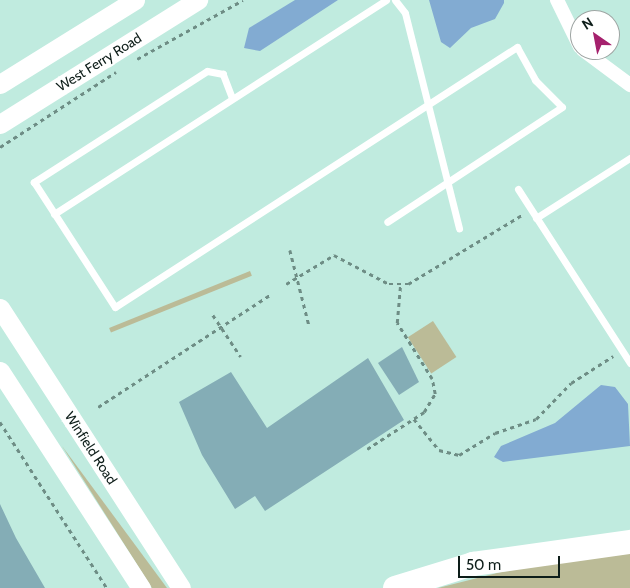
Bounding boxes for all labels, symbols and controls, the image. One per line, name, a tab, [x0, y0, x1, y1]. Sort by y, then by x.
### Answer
north arrow	[570, 10, 620, 60]
text: N	[578, 13, 596, 34]
street label: West Ferry Road	[53, 29, 145, 95]
street label: Winfield Road	[61, 409, 121, 487]
scale bar	[460, 546, 562, 578]
text: 50 m	[466, 556, 501, 574]

